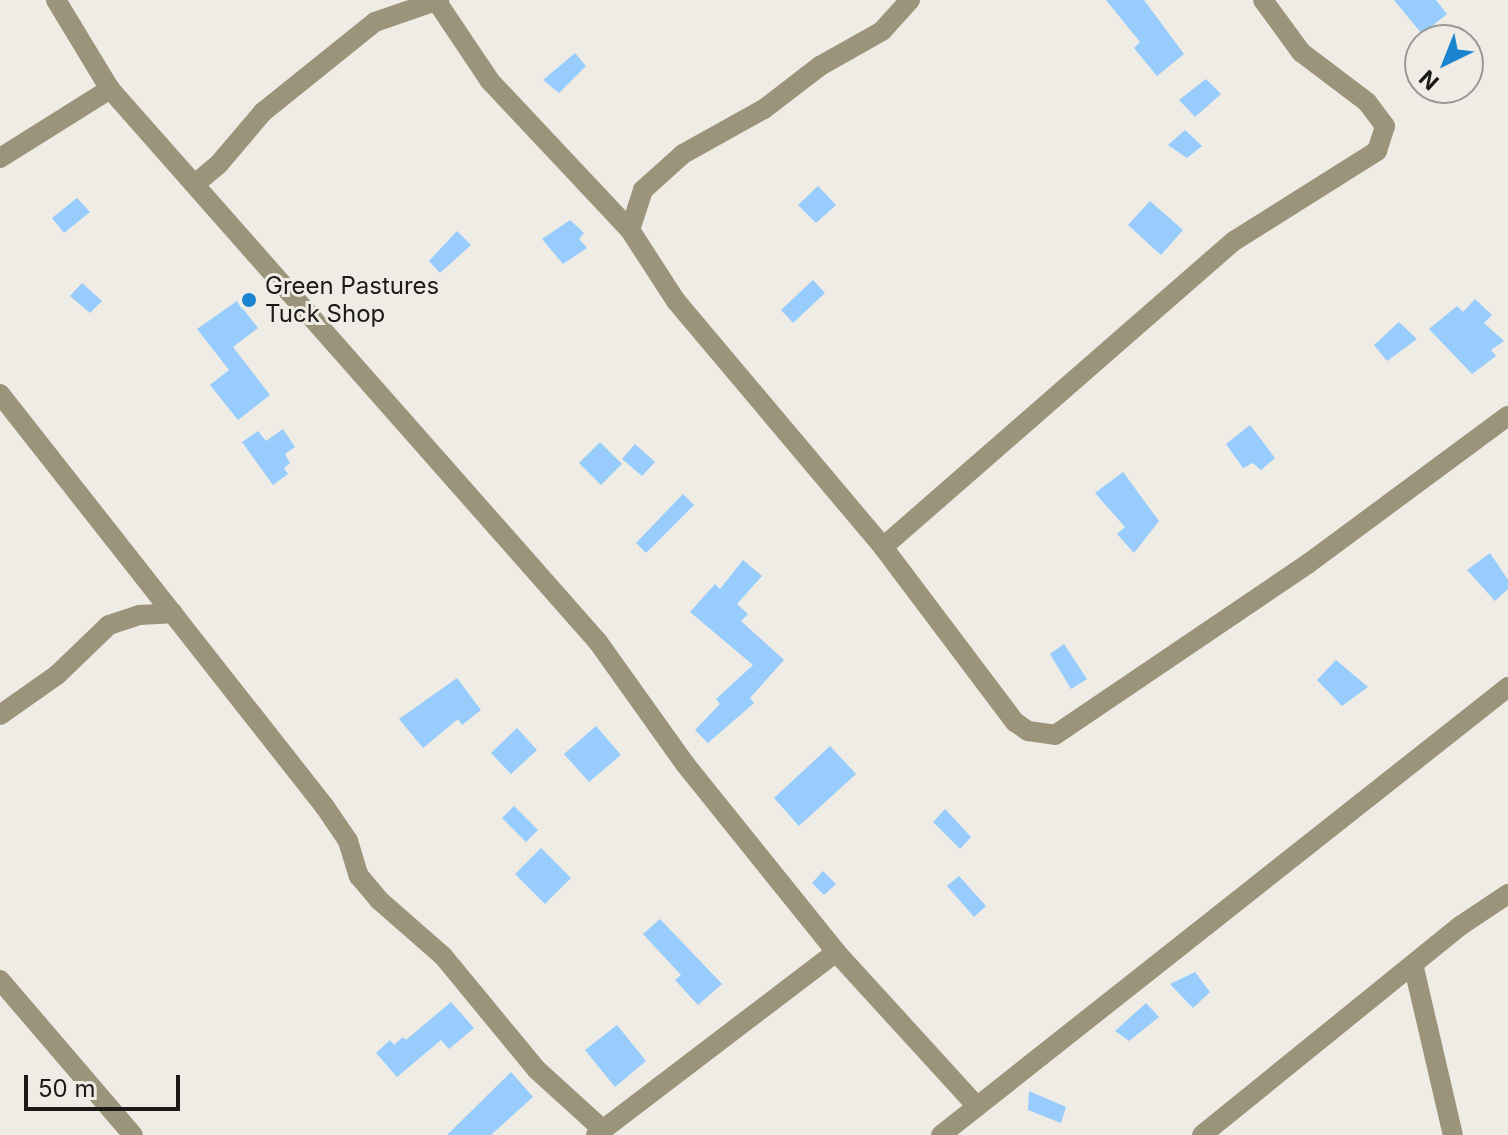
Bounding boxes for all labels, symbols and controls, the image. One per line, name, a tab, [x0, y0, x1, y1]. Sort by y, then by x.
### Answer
north arrow	[1404, 24, 1484, 104]
text: N	[1414, 65, 1444, 95]
place label: Green Pastures Tuck Shop	[265, 272, 439, 328]
marker: Green Pastures Tuck Shop	[240, 291, 258, 309]
scale bar	[28, 1059, 184, 1109]
text: 50 m	[38, 1074, 96, 1103]

